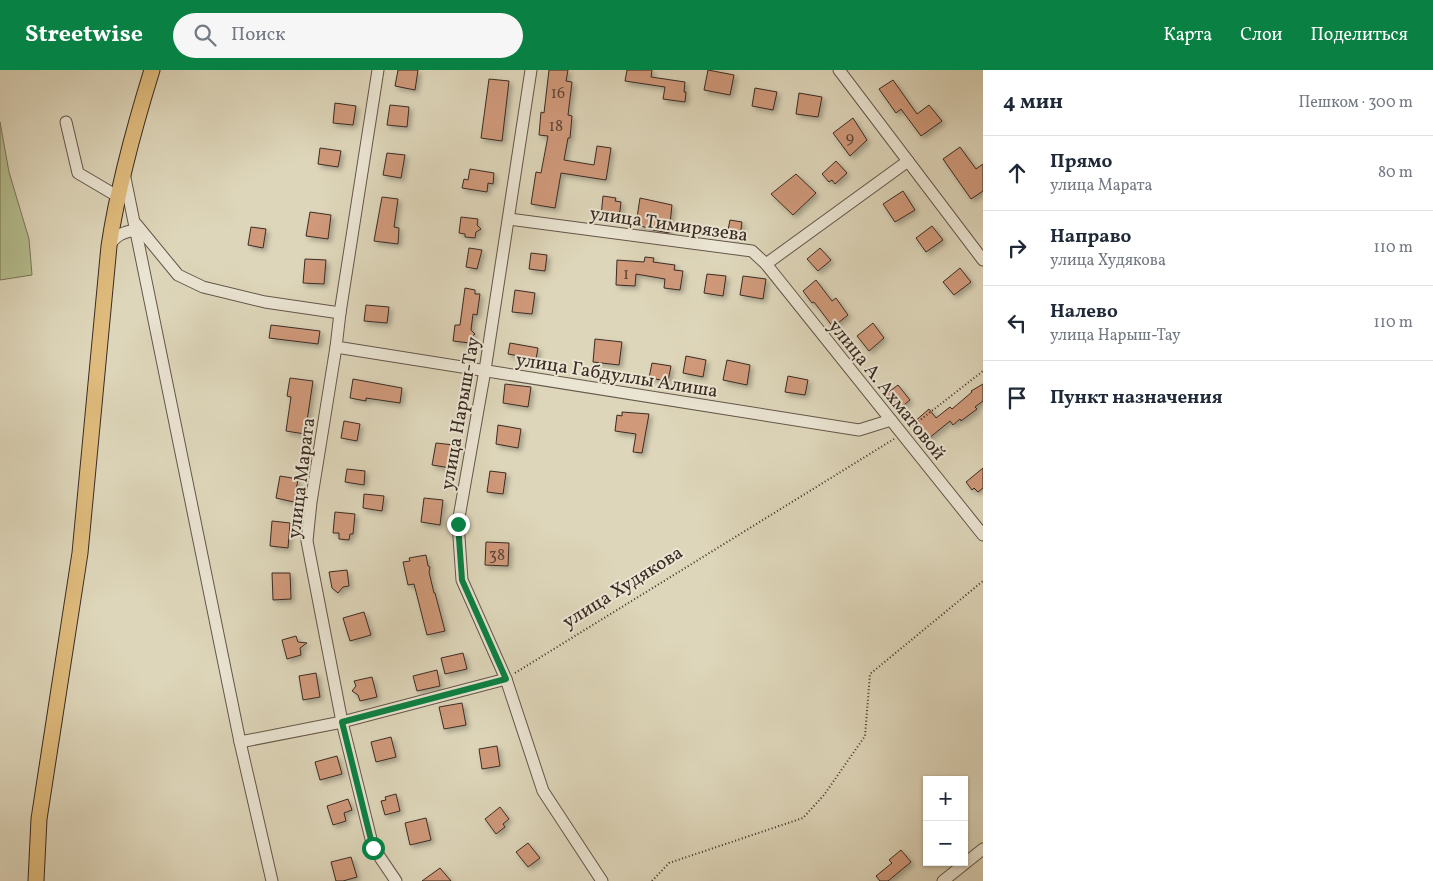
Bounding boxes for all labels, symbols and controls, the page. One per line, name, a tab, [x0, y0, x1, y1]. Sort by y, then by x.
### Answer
search box	[173, 13, 523, 58]
text: Streetwise	[25, 18, 143, 52]
icon: search	[191, 21, 219, 49]
text: Поиск	[231, 22, 285, 48]
text: Карта	[1164, 23, 1212, 48]
text: Слои	[1240, 23, 1282, 48]
text: Поделиться	[1310, 23, 1408, 48]
house number: 16	[551, 83, 565, 105]
text: 4 мин	[1003, 88, 1063, 117]
text: Пешком · 300 m	[1298, 92, 1413, 114]
house number: 18	[549, 116, 563, 138]
house number: 9	[846, 128, 854, 150]
text: Прямо	[1050, 149, 1112, 175]
icon: ahead	[1003, 159, 1031, 187]
text: 80 m	[1378, 162, 1413, 184]
text: улица Марата	[1050, 175, 1153, 197]
street label: улица Тимирязева	[588, 201, 750, 249]
text: Направо	[1050, 224, 1132, 250]
icon: right	[1003, 234, 1031, 262]
text: 110 m	[1374, 237, 1413, 259]
text: улица Худякова	[1050, 250, 1166, 272]
house number: 1	[623, 264, 629, 286]
text: Налево	[1050, 299, 1118, 325]
icon: left	[1003, 309, 1031, 337]
text: 110 m	[1374, 312, 1413, 334]
street label: улица А. Ахматовой	[822, 314, 951, 466]
text: улица Нарыш-Тау	[1050, 325, 1181, 347]
street label: улица Нарыш-Тау	[435, 335, 487, 492]
street label: улица Габдуллы Алиша	[514, 347, 720, 405]
icon: arrive	[1003, 384, 1031, 412]
text: Пункт назначения	[1050, 385, 1223, 411]
street label: улица Марата	[282, 416, 322, 540]
route end	[447, 513, 470, 536]
street label: улица Худякова	[558, 540, 688, 635]
house number: 38	[489, 545, 505, 567]
map controls	[923, 776, 968, 866]
button: +	[923, 776, 968, 821]
button: −	[923, 821, 968, 866]
route start	[362, 837, 385, 860]

